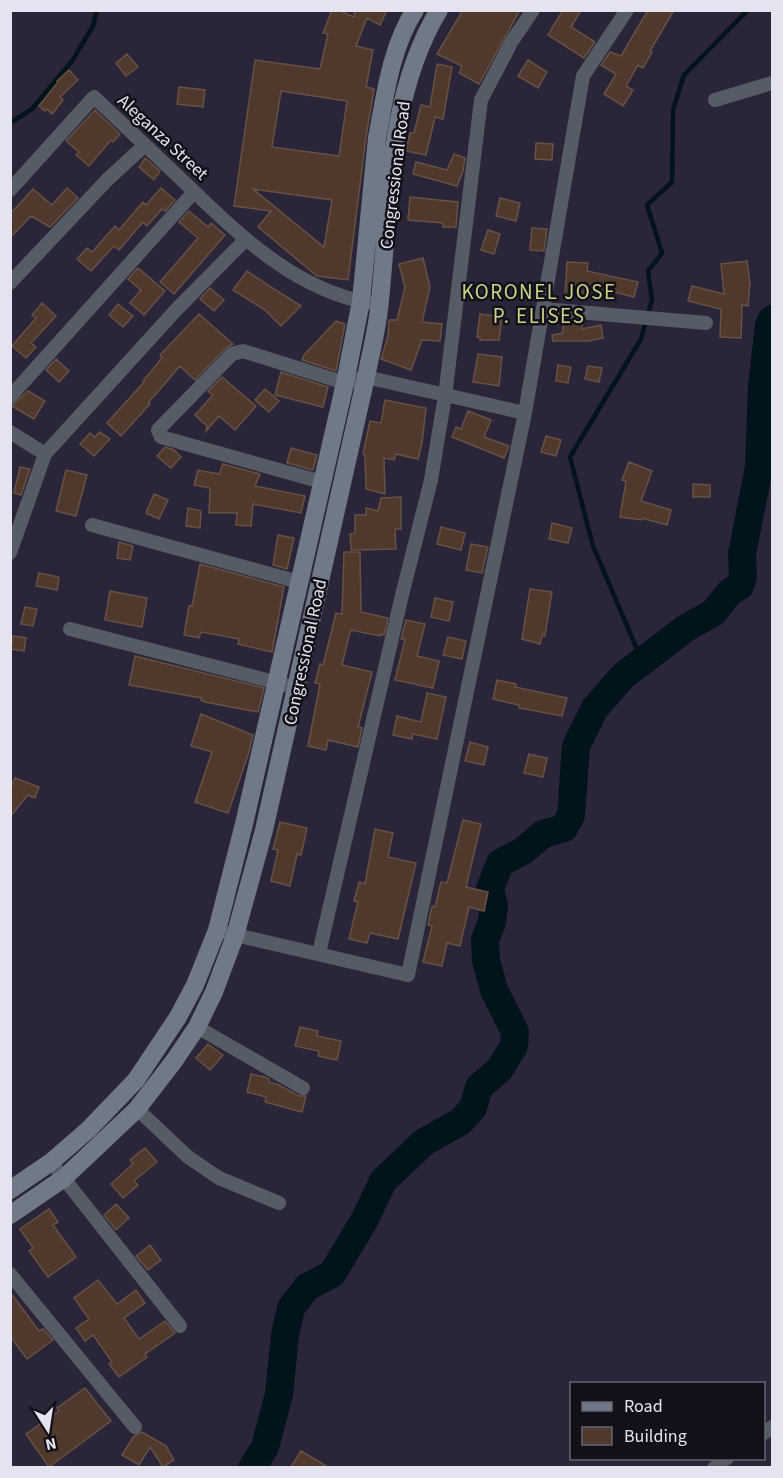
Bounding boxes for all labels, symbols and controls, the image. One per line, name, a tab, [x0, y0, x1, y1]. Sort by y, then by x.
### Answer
street label: Aleganza Street	[112, 89, 214, 186]
street label: Congressional Road	[374, 100, 417, 251]
district label: KORONEL JOSE P. ELISES	[462, 277, 616, 331]
street label: Congressional Road	[278, 577, 333, 728]
legend	[570, 1382, 765, 1460]
text: Road	[624, 1394, 663, 1419]
north arrow	[18, 1400, 78, 1460]
text: Building	[624, 1424, 687, 1449]
text: N	[43, 1432, 58, 1456]

